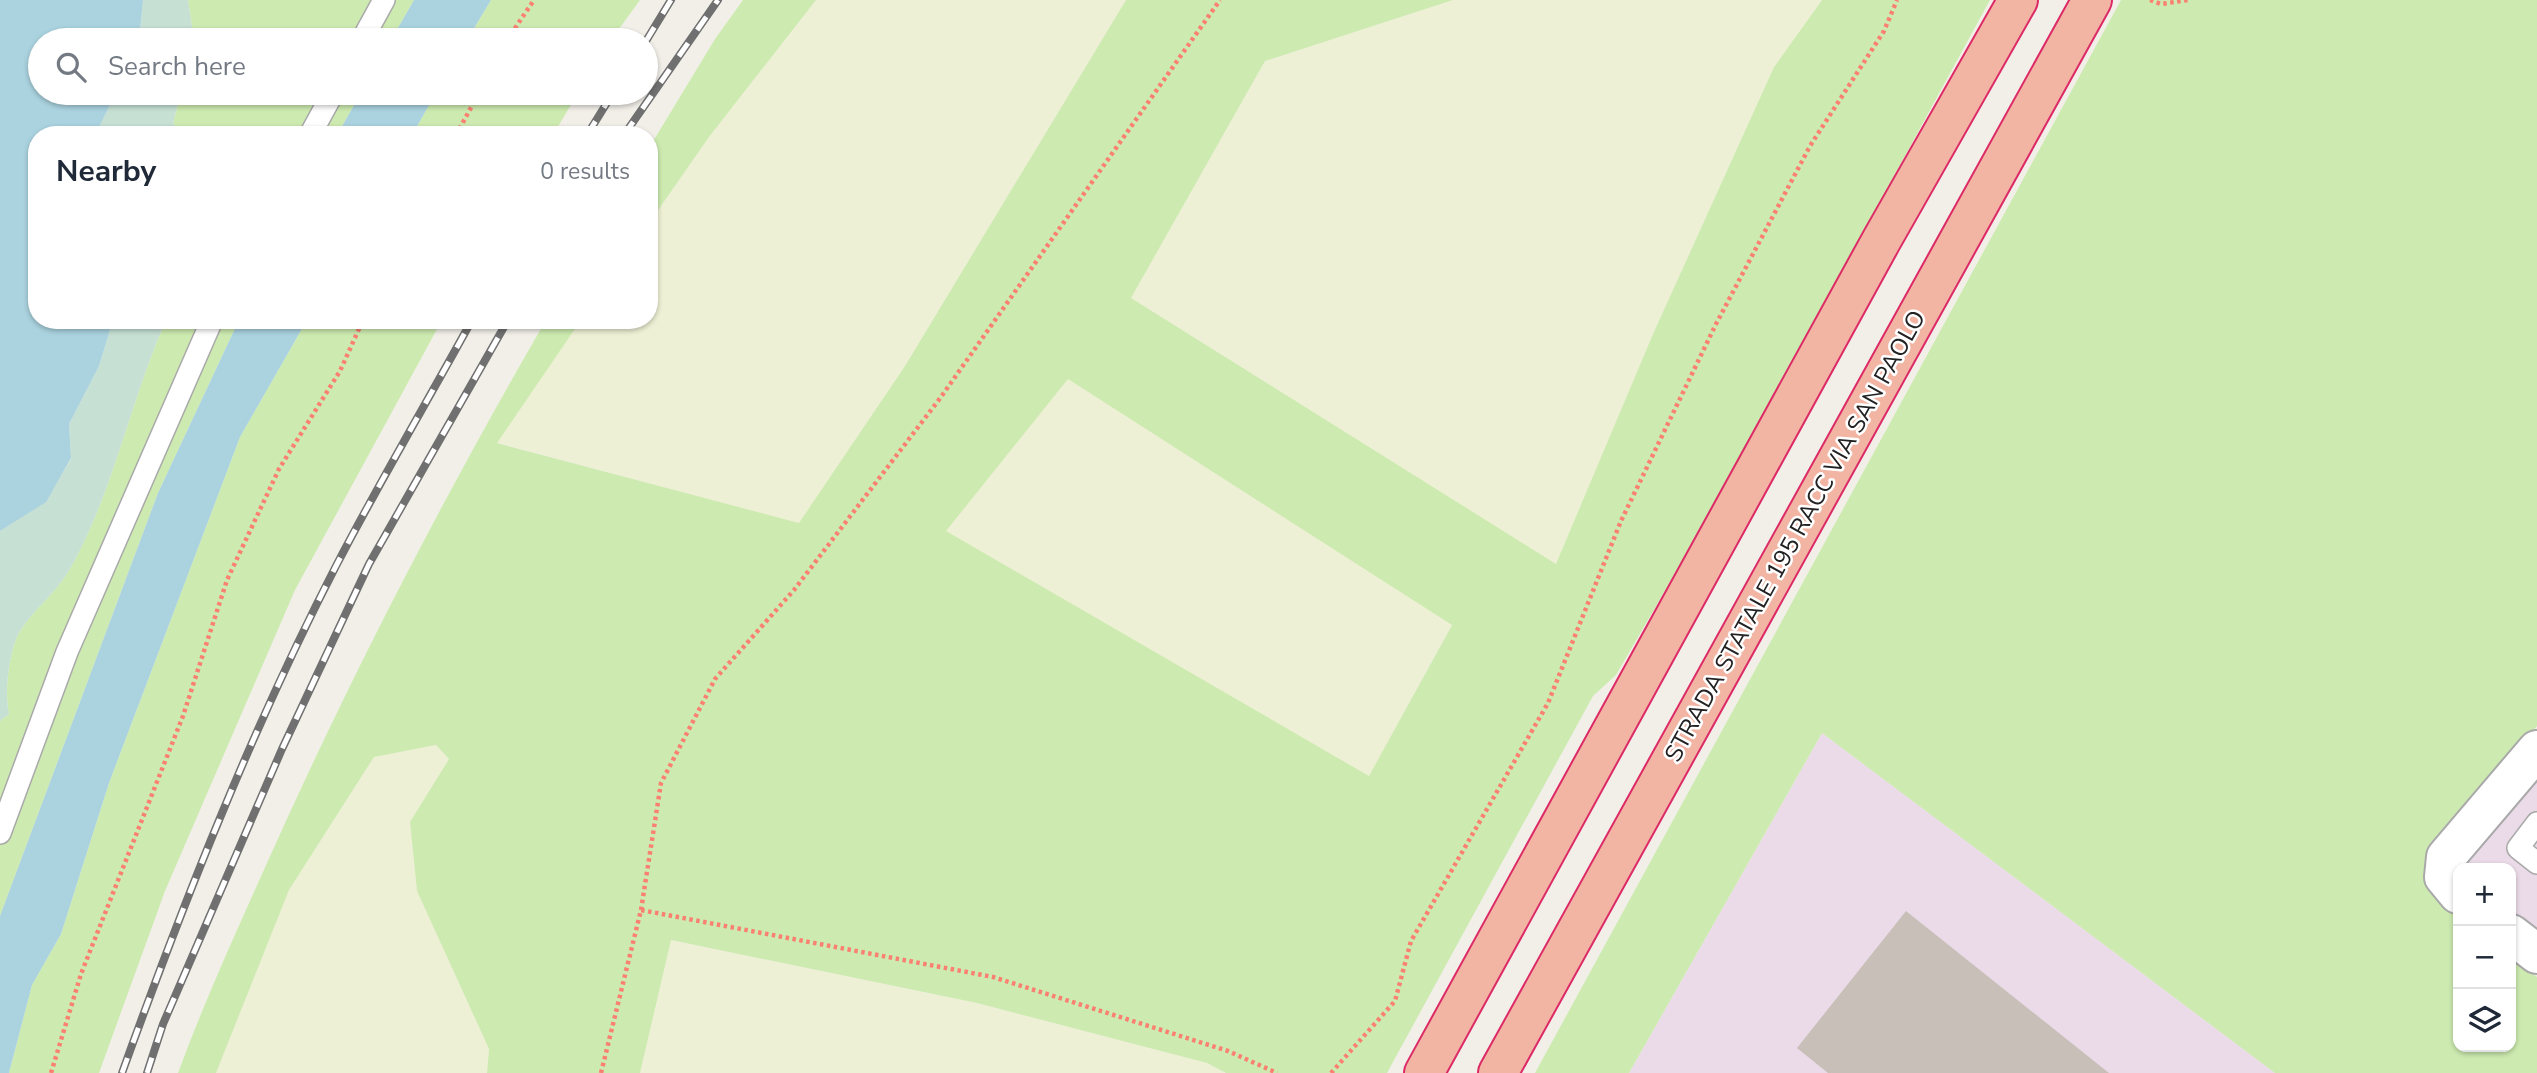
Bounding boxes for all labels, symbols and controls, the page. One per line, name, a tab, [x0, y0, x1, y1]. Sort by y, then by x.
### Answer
search box	[28, 28, 658, 105]
icon: search	[52, 48, 90, 86]
text: Search here	[108, 49, 246, 84]
text: Nearby	[56, 151, 156, 192]
text: 0 results	[540, 156, 630, 187]
street label: STRADA STATALE 195 RACC VIA SAN PAOLO	[1657, 304, 1933, 768]
map controls	[2453, 863, 2516, 1052]
button: +	[2453, 863, 2516, 926]
button: −	[2453, 926, 2516, 989]
button: layers	[2453, 989, 2516, 1052]

